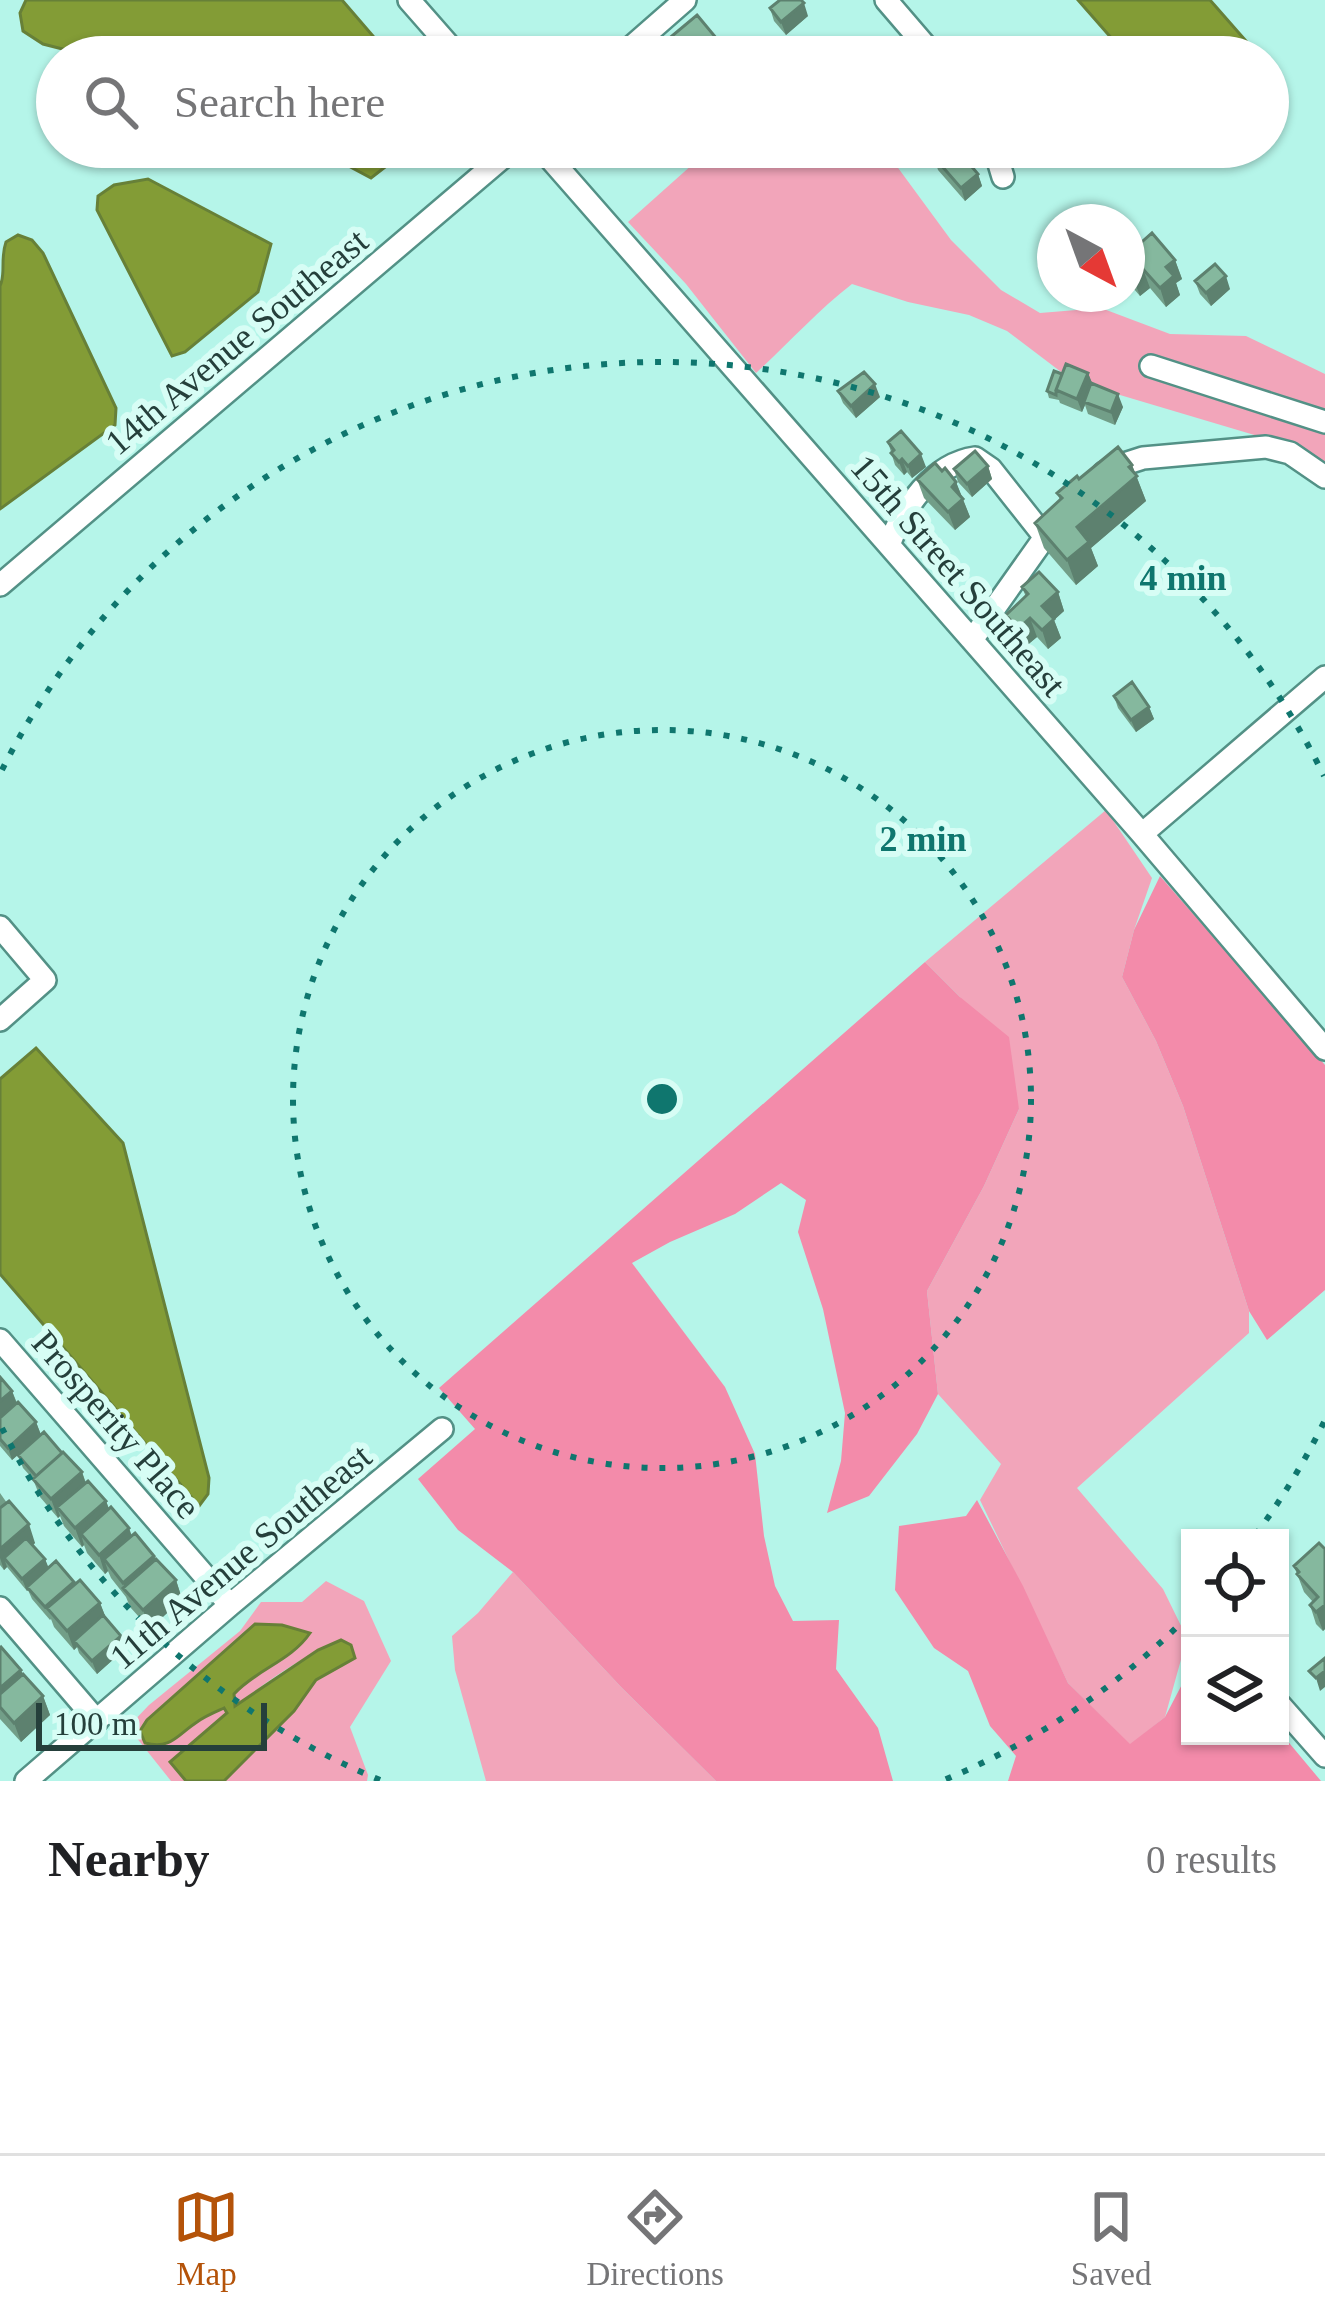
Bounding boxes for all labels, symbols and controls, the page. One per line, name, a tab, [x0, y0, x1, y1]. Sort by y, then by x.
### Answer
search box	[36, 36, 1289, 168]
icon: search	[78, 69, 144, 135]
text: Search here	[174, 77, 385, 127]
north arrow	[1037, 204, 1145, 312]
street label: 14th Avenue Southeast	[98, 221, 376, 463]
street label: 15th Street Southeast	[843, 447, 1074, 704]
text: 4 min	[1139, 558, 1227, 598]
text: 2 min	[879, 819, 967, 859]
centre of rings	[641, 1078, 683, 1120]
street label: Prosperity Place	[24, 1323, 208, 1526]
street label: 11th Avenue Southeast	[102, 1436, 379, 1677]
map controls	[1181, 1529, 1289, 1745]
button: locate	[1181, 1529, 1289, 1637]
button: layers	[1181, 1637, 1289, 1745]
scale bar	[36, 1697, 267, 1750]
text: 100 m	[54, 1706, 137, 1742]
text: Nearby	[48, 1831, 209, 1887]
text: 0 results	[1146, 1838, 1277, 1881]
tab: Map	[173, 2184, 239, 2293]
tab: Directions	[586, 2184, 724, 2293]
tab: Saved	[1071, 2184, 1152, 2293]

